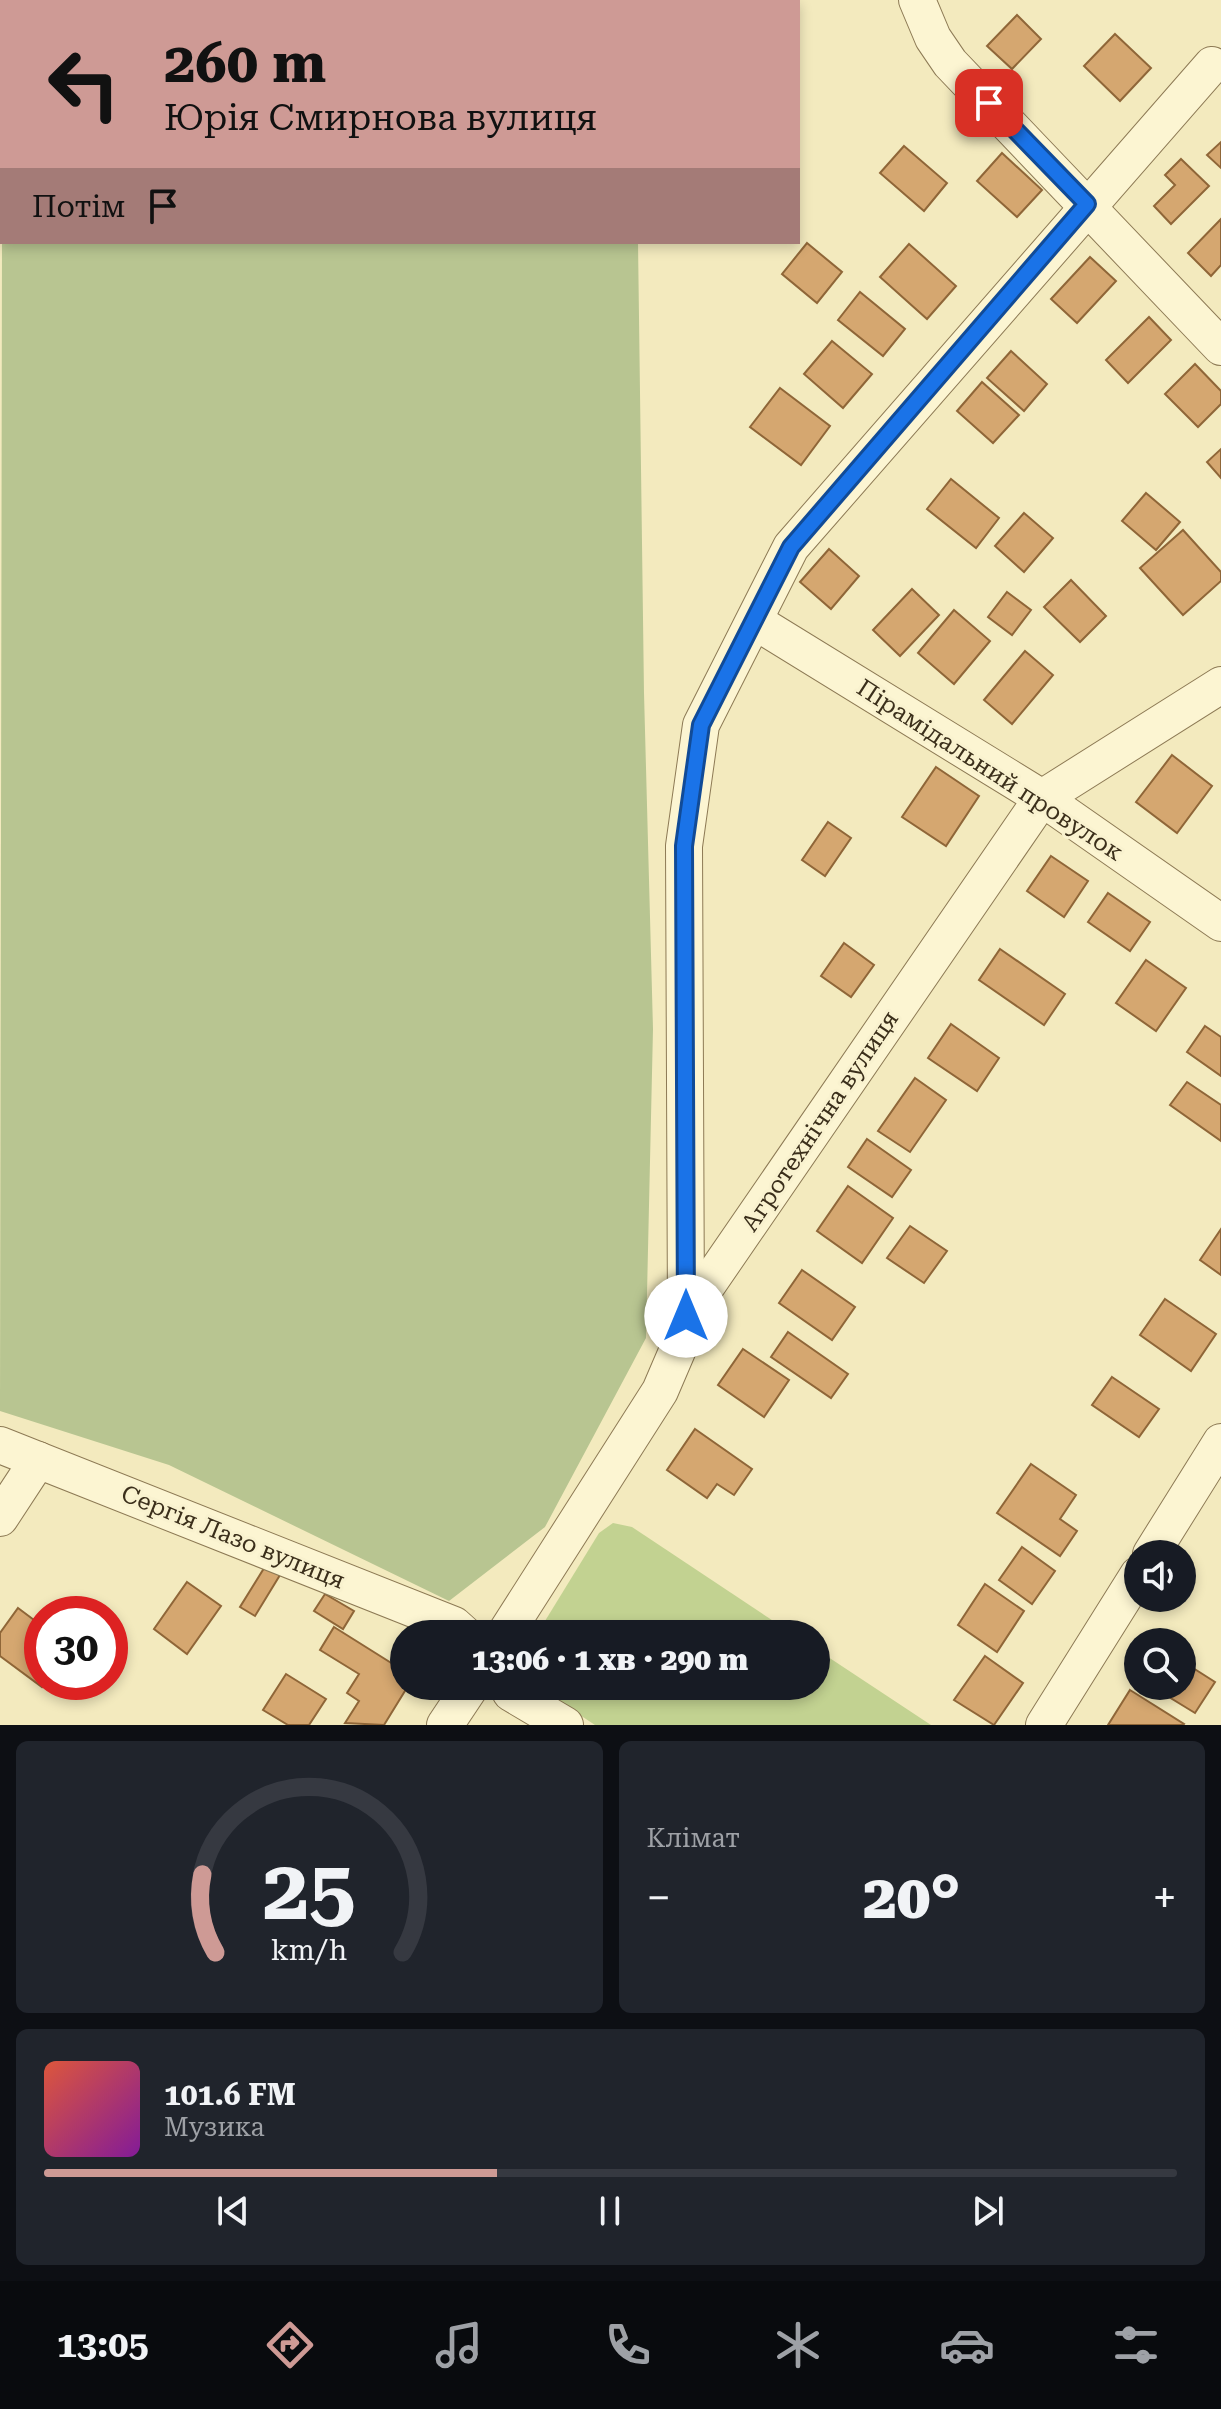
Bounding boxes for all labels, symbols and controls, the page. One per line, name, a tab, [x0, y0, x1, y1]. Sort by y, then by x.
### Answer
text: 260 m	[164, 30, 326, 96]
icon: left	[32, 32, 136, 136]
pin	[955, 69, 1023, 137]
icon: arrive	[967, 81, 1011, 125]
text: Юрія Смирнова вулиця	[164, 97, 597, 139]
icon: arrive	[141, 184, 185, 228]
text: Потім	[32, 189, 125, 224]
street label: Пірамідальний провулок	[852, 673, 1128, 867]
street label: Агротехнічна вулиця	[736, 1005, 904, 1237]
position arrow	[644, 1274, 728, 1358]
street label: Сергія Лазо вулиця	[117, 1479, 349, 1595]
map controls	[1124, 1540, 1196, 1700]
button: sound	[1124, 1540, 1196, 1612]
speed limit sign: 30	[24, 1596, 128, 1700]
button: search	[1124, 1628, 1196, 1700]
text: 13:06 · 1 хв · 290 m	[472, 1642, 748, 1677]
text: Клімат	[647, 1823, 740, 1853]
text: 25	[263, 1842, 356, 1939]
text: 20°	[863, 1862, 960, 1933]
text: −	[647, 1872, 671, 1924]
text: +	[1152, 1872, 1177, 1924]
text: km/h	[271, 1933, 348, 1967]
text: 101.6 FM	[164, 2077, 296, 2112]
text: Музика	[164, 2112, 265, 2142]
icon: previous	[211, 2189, 255, 2233]
icon: pause	[588, 2189, 632, 2233]
icon: next	[966, 2189, 1010, 2233]
icon: directions	[262, 2317, 318, 2373]
icon: music	[431, 2317, 487, 2373]
icon: phone	[600, 2317, 656, 2373]
icon: climate	[770, 2317, 826, 2373]
icon: car	[939, 2317, 995, 2373]
icon: filters	[1108, 2317, 1164, 2373]
text: 13:05	[57, 2324, 149, 2366]

